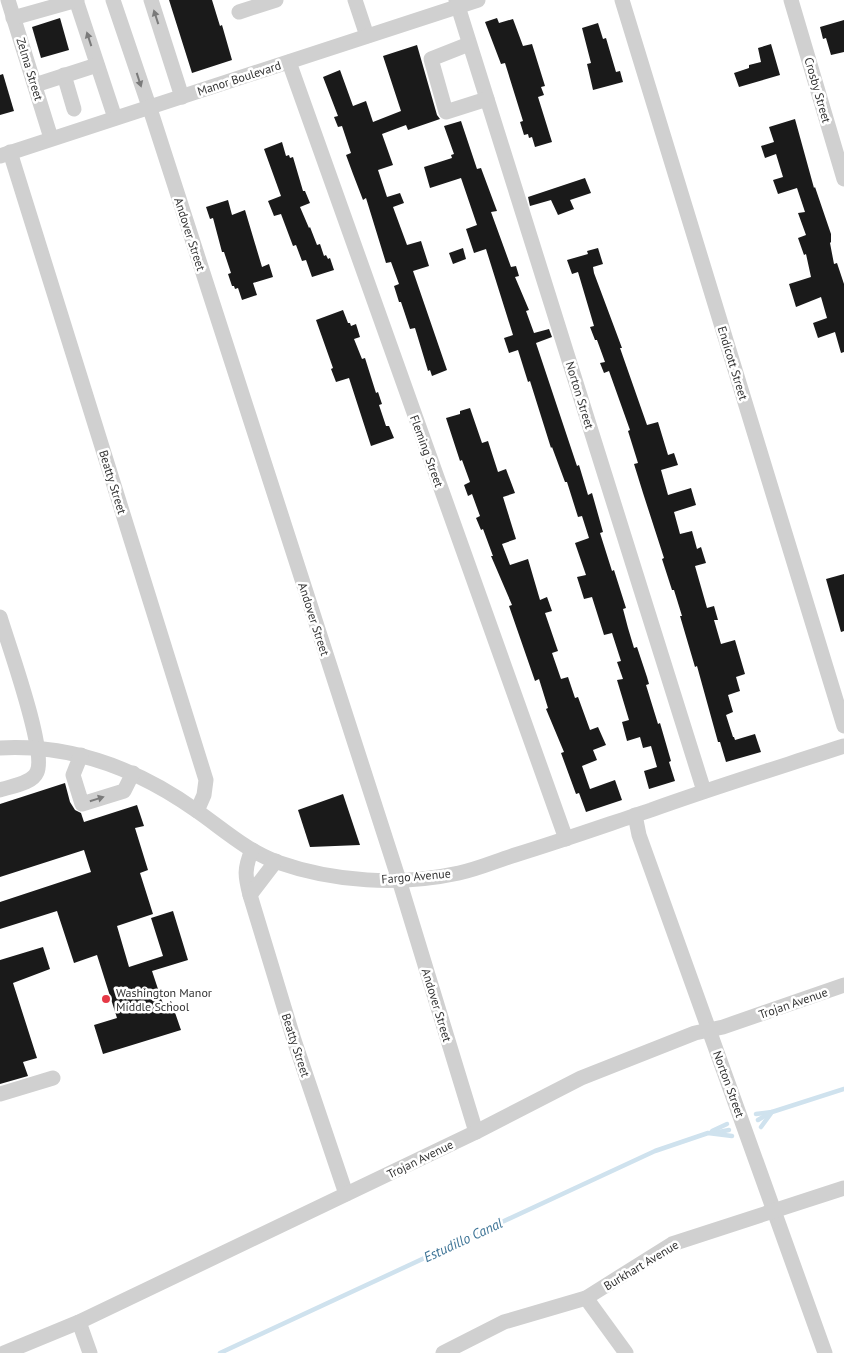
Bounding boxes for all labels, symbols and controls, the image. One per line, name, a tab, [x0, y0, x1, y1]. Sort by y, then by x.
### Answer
one-way arrow	[152, 9, 160, 24]
one-way arrow	[85, 31, 92, 46]
street label: Zelma Street	[13, 36, 47, 102]
street label: Crosby Street	[801, 55, 835, 125]
street label: Manor Boulevard	[195, 57, 283, 99]
one-way arrow	[136, 72, 144, 87]
street label: Andover Street	[171, 196, 209, 272]
street label: Endicott Street	[715, 324, 751, 402]
street label: Norton Street	[563, 359, 597, 431]
street label: Fleming Street	[407, 413, 447, 489]
street label: Beatty Street	[96, 448, 130, 516]
street label: Andover Street	[295, 581, 333, 657]
one-way arrow	[89, 795, 104, 803]
street label: Fargo Avenue	[381, 866, 451, 886]
street label: Andover Street	[419, 966, 455, 1044]
street label: Trojan Avenue	[757, 984, 829, 1022]
place label: Washington Manor Middle School	[116, 985, 212, 1014]
marker: Washington Manor Middle School	[100, 993, 112, 1005]
street label: Beatty Street	[279, 1011, 313, 1079]
street label: Norton Street	[710, 1049, 748, 1119]
street label: Trojan Avenue	[384, 1136, 456, 1182]
water label: Estudillo Canal	[421, 1214, 506, 1266]
street label: Burkhart Avenue	[601, 1237, 681, 1293]

